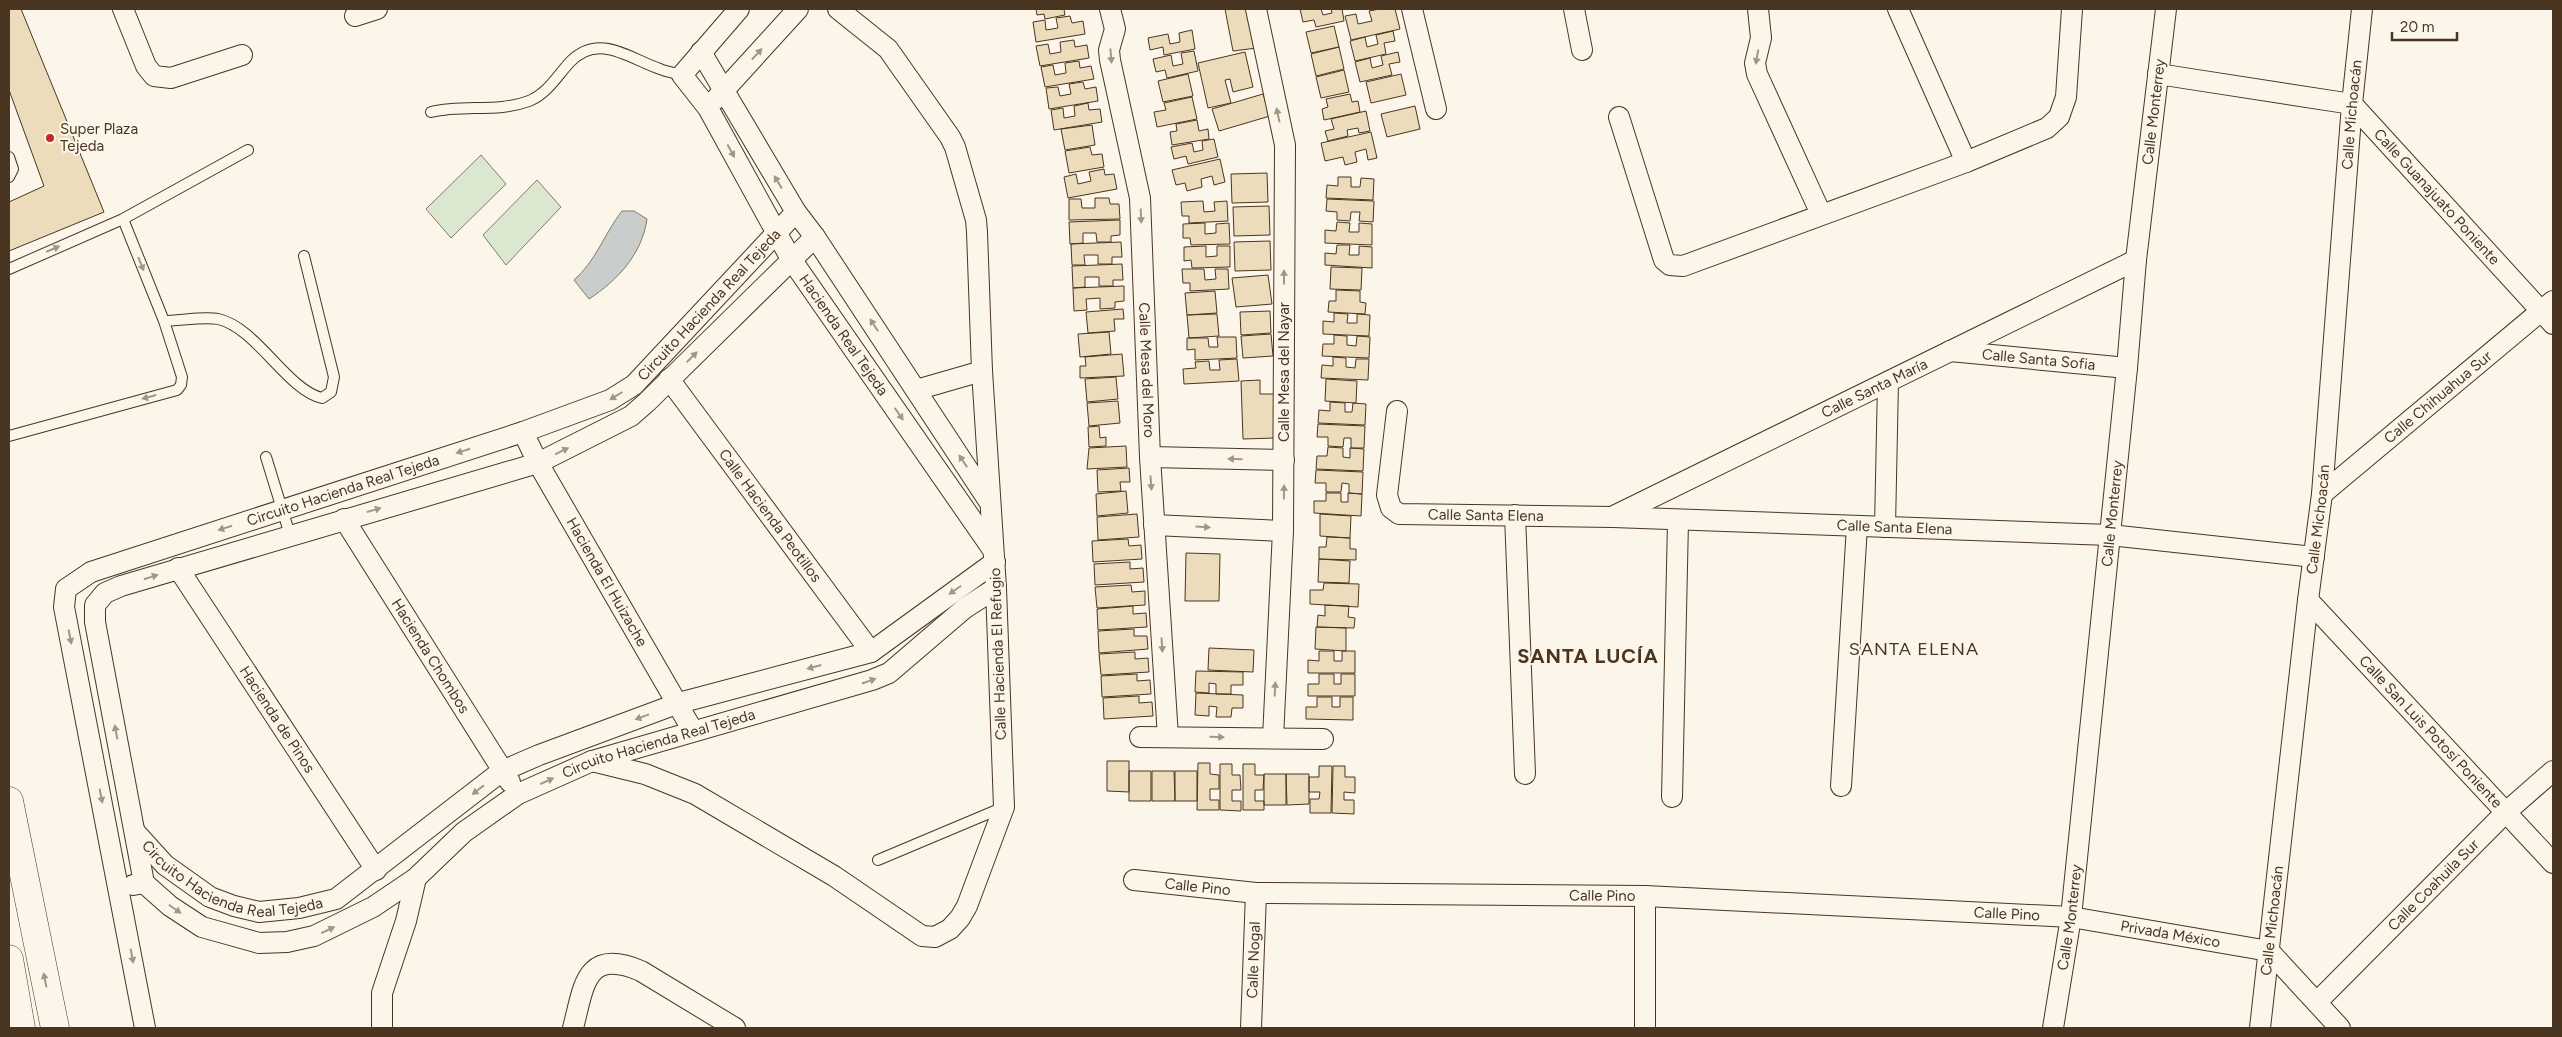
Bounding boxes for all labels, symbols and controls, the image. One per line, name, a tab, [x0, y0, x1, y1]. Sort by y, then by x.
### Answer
scale bar	[2392, 10, 2457, 42]
text: 20 m	[2400, 18, 2434, 36]
one-way arrow	[751, 48, 763, 60]
one-way arrow	[1107, 49, 1115, 65]
one-way arrow	[1752, 49, 1760, 65]
street label: Calle Monterrey	[2138, 58, 2169, 166]
street label: Calle Michoacán	[2338, 59, 2366, 170]
one-way arrow	[1274, 106, 1282, 122]
place label: Super Plaza Tejeda	[60, 120, 138, 155]
street label: Calle Guanajuato Poniente	[2370, 125, 2504, 269]
marker: Super Plaza Tejeda	[44, 132, 56, 144]
one-way arrow	[727, 143, 735, 158]
one-way arrow	[774, 175, 783, 188]
one-way arrow	[1137, 208, 1145, 224]
street label: Circuito Hacienda Real Tejeda	[634, 225, 784, 384]
one-way arrow	[46, 245, 61, 253]
one-way arrow	[138, 257, 146, 272]
one-way arrow	[1280, 268, 1288, 284]
street label: Hacienda Real Tejeda	[795, 271, 892, 399]
street label: Calle Mesa del Moro	[1135, 302, 1158, 439]
street label: Calle Mesa del Nayar	[1275, 302, 1293, 442]
one-way arrow	[869, 319, 878, 332]
street label: Calle Santa Sofia	[1981, 345, 2096, 374]
street label: Calle Chihuahua Sur	[2380, 347, 2495, 447]
one-way arrow	[686, 351, 698, 363]
street label: Calle Santa María	[1818, 355, 1930, 422]
one-way arrow	[609, 392, 622, 401]
one-way arrow	[142, 394, 157, 402]
one-way arrow	[894, 407, 903, 421]
street label: Calle Hacienda Peotillos	[715, 445, 825, 586]
one-way arrow	[555, 447, 569, 455]
one-way arrow	[455, 448, 470, 456]
street label: Circuito Hacienda Real Tejeda	[245, 451, 442, 530]
one-way arrow	[958, 455, 968, 468]
one-way arrow	[1227, 455, 1243, 463]
street label: Calle Monterrey	[2098, 459, 2127, 568]
street label: Calle Michoacán	[2303, 464, 2333, 575]
one-way arrow	[1148, 475, 1156, 491]
one-way arrow	[1280, 483, 1288, 499]
street label: Calle Santa Elena	[1428, 505, 1544, 525]
one-way arrow	[366, 506, 381, 514]
street label: Hacienda El Huizache	[563, 514, 651, 650]
street label: Calle Santa Elena	[1836, 516, 1953, 538]
one-way arrow	[1195, 524, 1211, 532]
one-way arrow	[217, 525, 232, 533]
street label: Calle Hacienda El Refugio	[986, 567, 1010, 741]
one-way arrow	[144, 573, 159, 581]
one-way arrow	[948, 585, 961, 595]
street label: Hacienda Chombos	[388, 595, 473, 717]
one-way arrow	[67, 629, 75, 645]
one-way arrow	[1158, 637, 1166, 653]
district label: SANTA ELENA	[1849, 638, 1979, 660]
district label: SANTA LUCÍA	[1517, 644, 1659, 668]
street label: Calle San Luis Potosí Poniente	[2355, 652, 2506, 812]
street label: Hacienda de Pinos	[236, 662, 319, 776]
one-way arrow	[807, 663, 822, 671]
one-way arrow	[862, 677, 877, 685]
one-way arrow	[1272, 681, 1280, 697]
street label: Circuito Hacienda Real Tejeda	[559, 705, 757, 782]
one-way arrow	[634, 714, 649, 721]
one-way arrow	[111, 723, 119, 739]
one-way arrow	[1209, 733, 1225, 741]
one-way arrow	[540, 777, 554, 785]
one-way arrow	[472, 784, 485, 795]
one-way arrow	[98, 789, 106, 805]
street label: Calle Coahuila Sur	[2384, 835, 2483, 935]
street label: Circuito Hacienda Real Tejeda	[138, 837, 325, 921]
street label: Calle Monterrey	[2054, 863, 2085, 972]
street label: Calle Michoacán	[2257, 865, 2287, 976]
street label: Calle Pino	[1164, 874, 1232, 899]
street label: Calle Pino	[1569, 886, 1636, 905]
street label: Calle Pino	[1973, 903, 2041, 924]
one-way arrow	[168, 904, 181, 914]
street label: Privada México	[2119, 917, 2222, 952]
street label: Calle Nogal	[1243, 921, 1264, 999]
one-way arrow	[320, 926, 335, 934]
one-way arrow	[128, 948, 136, 964]
one-way arrow	[41, 973, 49, 988]

